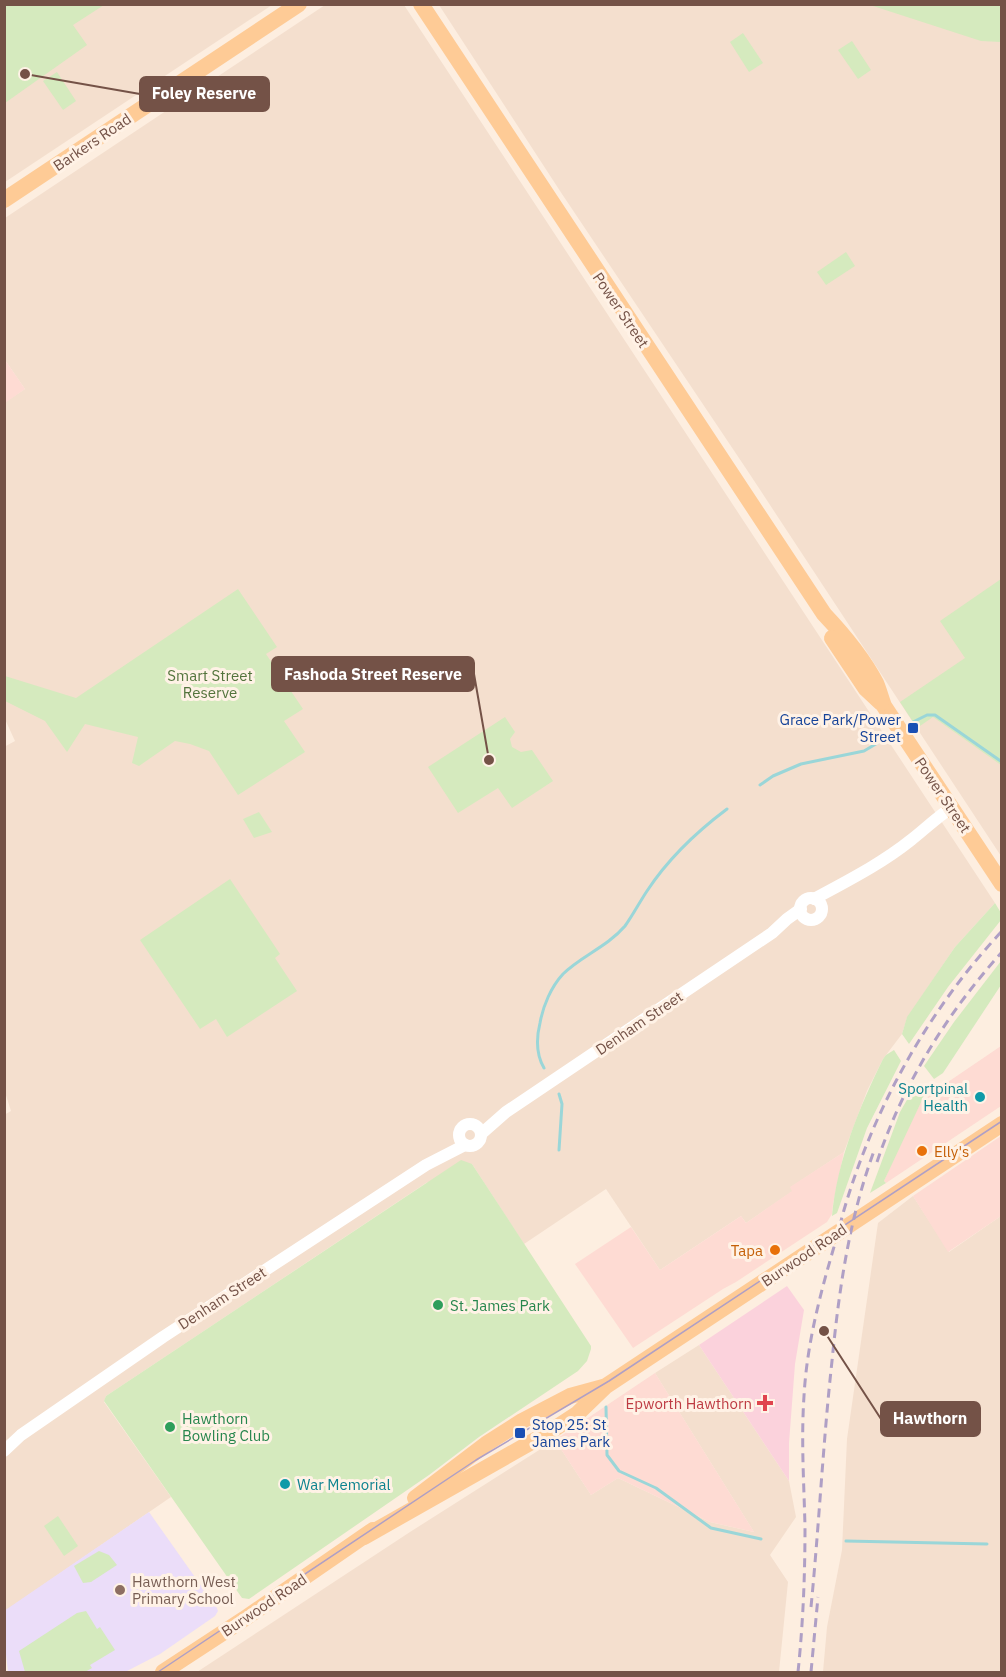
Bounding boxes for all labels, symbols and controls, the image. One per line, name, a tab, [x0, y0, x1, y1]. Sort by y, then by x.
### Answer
callout: Foley Reserve	[140, 77, 269, 111]
text: Foley Reserve	[152, 83, 256, 103]
street label: Barkers Road	[49, 109, 135, 175]
street label: Power Street	[589, 269, 653, 351]
callout: Fashoda Street Reserve	[272, 657, 474, 691]
text: Fashoda Street Reserve	[284, 664, 462, 684]
park label: Smart Street Reserve	[167, 666, 253, 702]
place label: Grace Park/Power Street	[779, 710, 901, 746]
marker: Grace Park/Power Street	[906, 721, 920, 735]
street label: Power Street	[911, 754, 975, 836]
street label: Denham Street	[592, 987, 686, 1059]
place label: Sportpinal Health	[898, 1079, 968, 1115]
marker: Sportpinal Health	[973, 1090, 987, 1104]
place label: Elly's	[934, 1142, 969, 1161]
marker: Elly's	[915, 1144, 929, 1158]
street label: Burwood Road	[758, 1219, 850, 1291]
place label: Tapa	[731, 1241, 763, 1260]
marker: Tapa	[768, 1243, 782, 1257]
street label: Denham Street	[174, 1262, 270, 1334]
place label: St. James Park	[450, 1296, 550, 1315]
marker: St. James Park	[431, 1298, 445, 1312]
place label: Epworth Hawthorn	[626, 1394, 752, 1413]
marker: Epworth Hawthorn	[756, 1394, 774, 1412]
callout: Hawthorn	[881, 1402, 980, 1436]
text: Hawthorn	[893, 1408, 967, 1428]
place label: Hawthorn Bowling Club	[182, 1409, 270, 1445]
place label: Stop 25: St James Park	[532, 1415, 610, 1451]
marker: Hawthorn Bowling Club	[163, 1420, 177, 1434]
marker: Stop 25: St James Park	[513, 1426, 527, 1440]
place label: War Memorial	[297, 1475, 391, 1494]
marker: War Memorial	[278, 1477, 292, 1491]
street label: Burwood Road	[218, 1569, 310, 1641]
place label: Hawthorn West Primary School	[132, 1572, 236, 1608]
marker: Hawthorn West Primary School	[113, 1583, 127, 1597]

